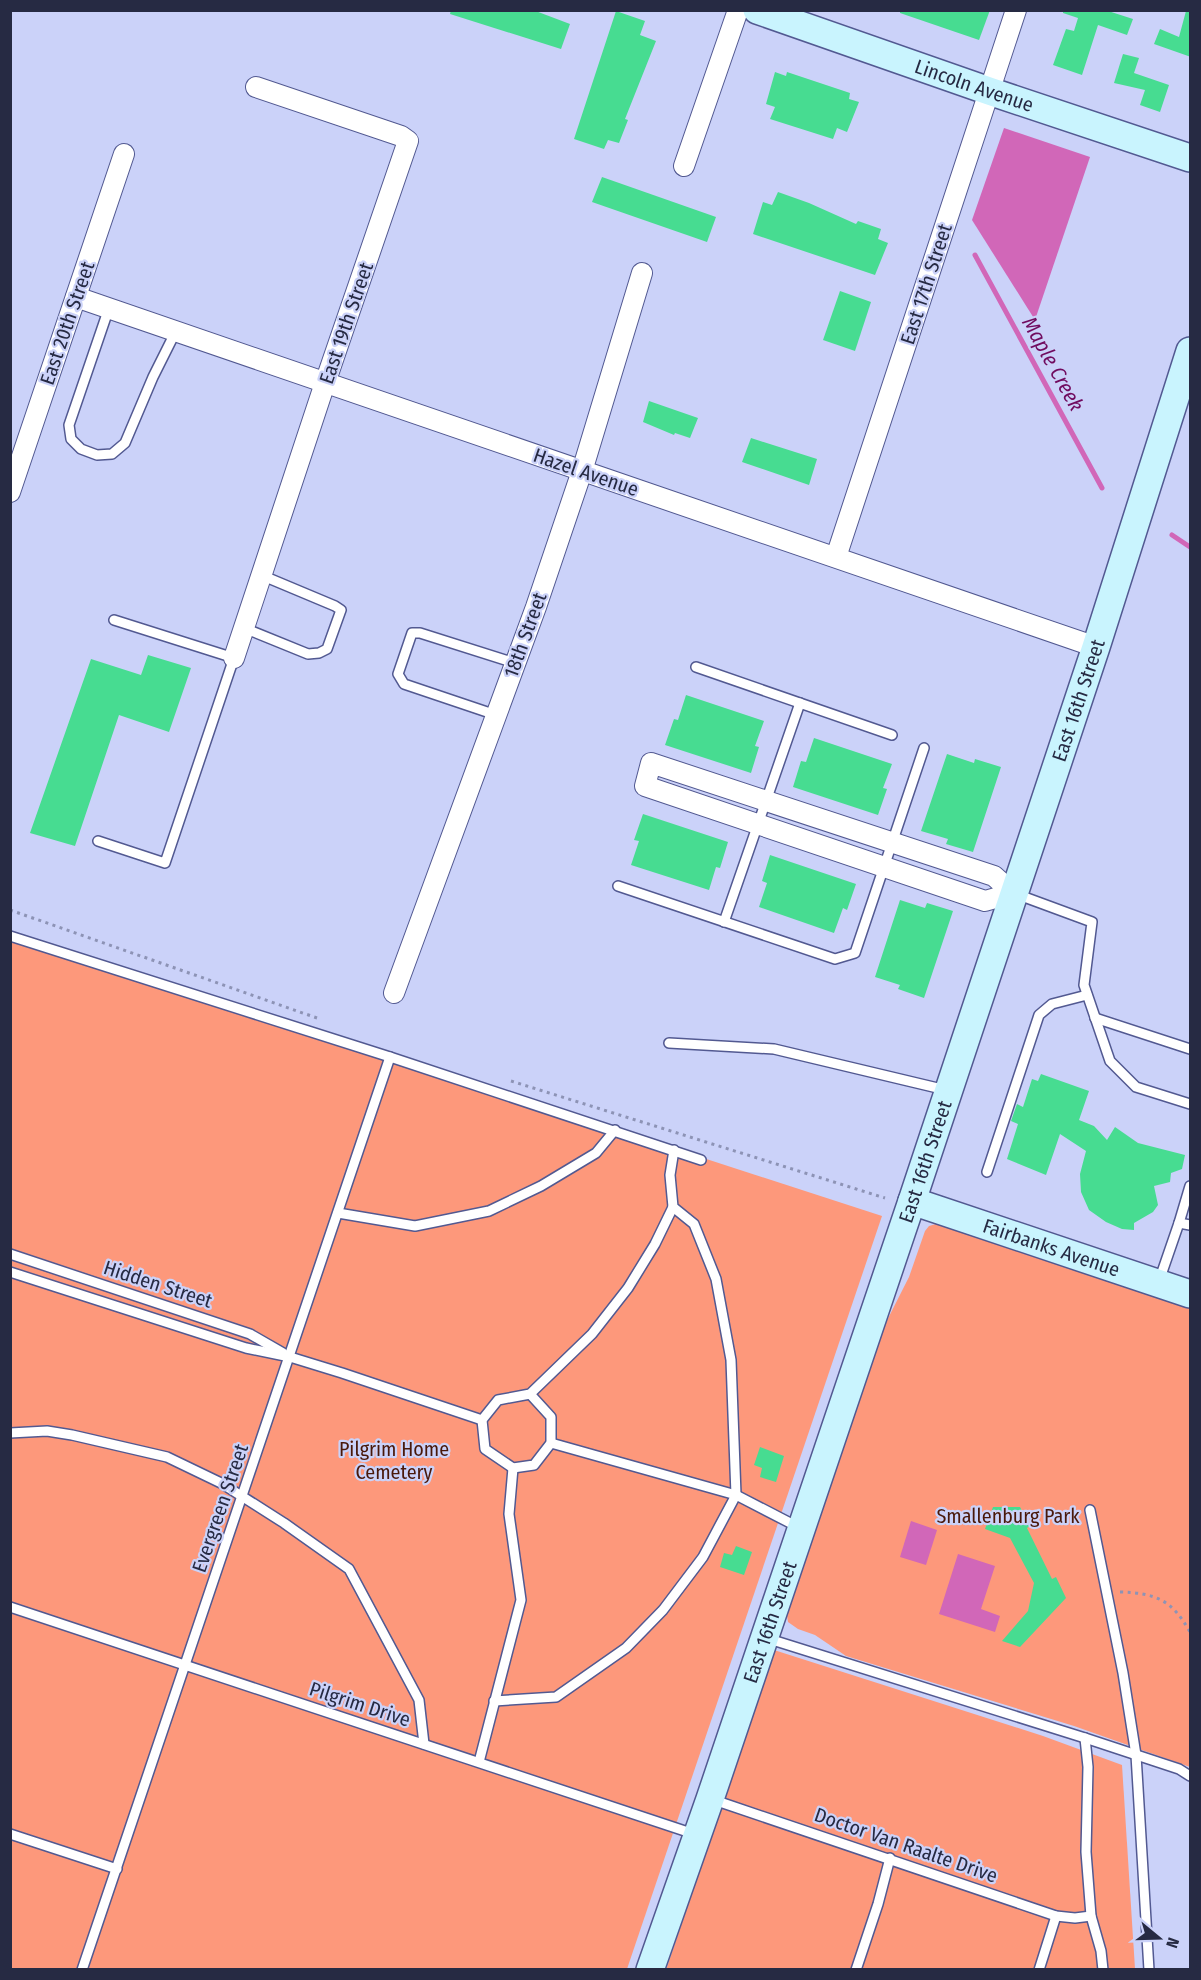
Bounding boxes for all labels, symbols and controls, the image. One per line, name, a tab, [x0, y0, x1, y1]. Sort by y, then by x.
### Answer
street label: Lincoln Avenue	[912, 54, 1037, 117]
street label: East 17th Street	[895, 220, 957, 347]
street label: East 20th Street	[35, 258, 99, 388]
street label: East 19th Street	[314, 259, 378, 387]
water label: Maple Creek	[1016, 312, 1090, 416]
street label: Hazel Avenue	[530, 443, 642, 501]
street label: 18th Street	[499, 589, 552, 681]
street label: East 16th Street	[1047, 636, 1110, 765]
street label: East 16th Street	[894, 1097, 957, 1226]
street label: Fairbanks Avenue	[980, 1214, 1123, 1282]
street label: Hidden Street	[101, 1255, 216, 1313]
park label: Pilgrim Home Cemetery	[339, 1437, 449, 1484]
street label: Evergreen Street	[187, 1440, 253, 1575]
park label: Smallenburg Park	[936, 1504, 1080, 1528]
street label: East 16th Street	[738, 1557, 802, 1686]
street label: Pilgrim Drive	[307, 1676, 413, 1732]
street label: Doctor Van Raalte Drive	[811, 1802, 1001, 1888]
north arrow	[1129, 1908, 1189, 1968]
text: N	[1162, 1935, 1183, 1950]

